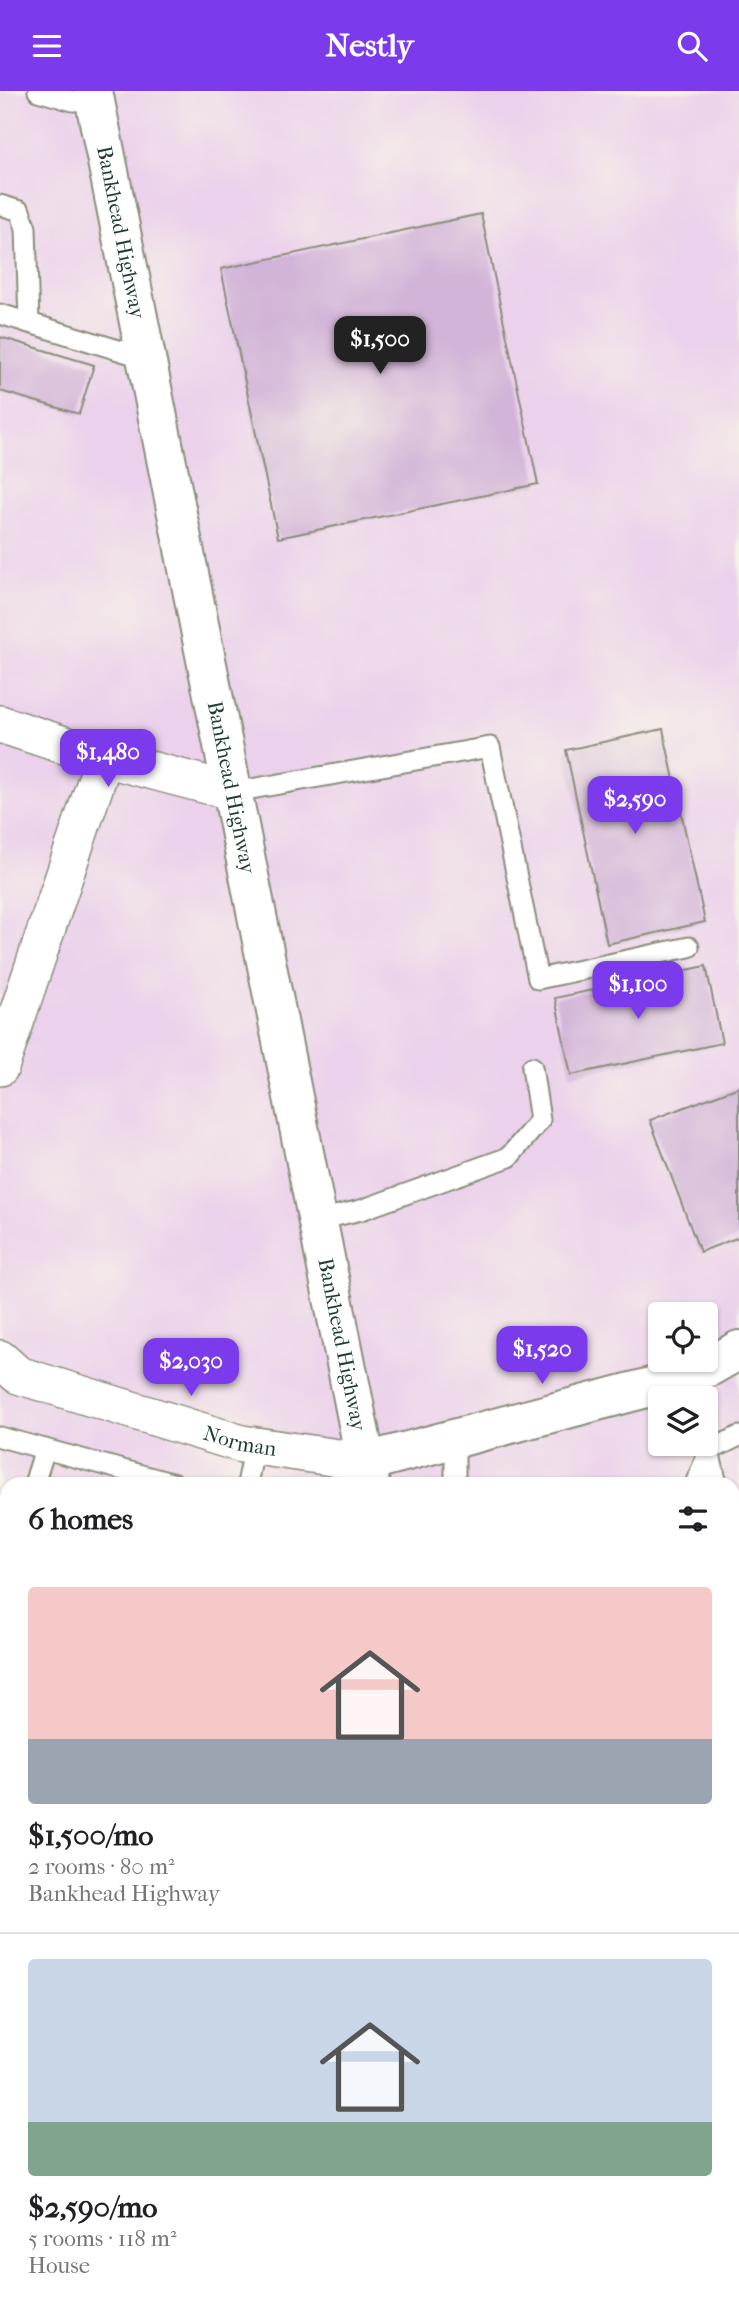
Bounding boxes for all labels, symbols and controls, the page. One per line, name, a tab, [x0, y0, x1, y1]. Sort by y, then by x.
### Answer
icon: menu	[28, 27, 66, 65]
text: Nestly	[326, 27, 414, 64]
icon: search	[673, 27, 711, 65]
street label: Bankhead Highway	[92, 144, 150, 321]
pin: $1,500	[323, 317, 437, 376]
text: $1,500	[350, 325, 410, 352]
street label: Bankhead Highway	[203, 699, 261, 877]
pin: $1,480	[51, 729, 165, 789]
text: $1,480	[76, 738, 140, 765]
pin: $2,590	[578, 777, 692, 836]
text: $2,590	[604, 785, 667, 812]
pin: $1,100	[581, 961, 695, 1021]
text: $1,100	[608, 970, 668, 997]
street label: Bankhead Highway	[313, 1256, 371, 1434]
map controls	[648, 1302, 718, 1456]
button: locate	[648, 1302, 718, 1372]
pin: $1,520	[485, 1327, 599, 1386]
text: $1,520	[512, 1335, 572, 1362]
pin: $2,030	[134, 1339, 248, 1398]
text: $2,030	[159, 1347, 223, 1374]
button: layers	[648, 1386, 718, 1456]
street label: Norman	[201, 1421, 278, 1461]
icon: filters	[674, 1500, 712, 1538]
text: 6 homes	[28, 1502, 133, 1537]
icon: home	[307, 1632, 433, 1758]
text: $1,500/mo	[28, 1818, 154, 1853]
text: 2 rooms · 80 m²	[28, 1853, 175, 1880]
text: Bankhead Highway	[28, 1880, 220, 1907]
icon: home	[307, 2004, 433, 2130]
text: $2,590/mo	[28, 2190, 158, 2225]
text: 5 rooms · 118 m²	[28, 2225, 176, 2252]
text: House	[28, 2252, 90, 2279]

